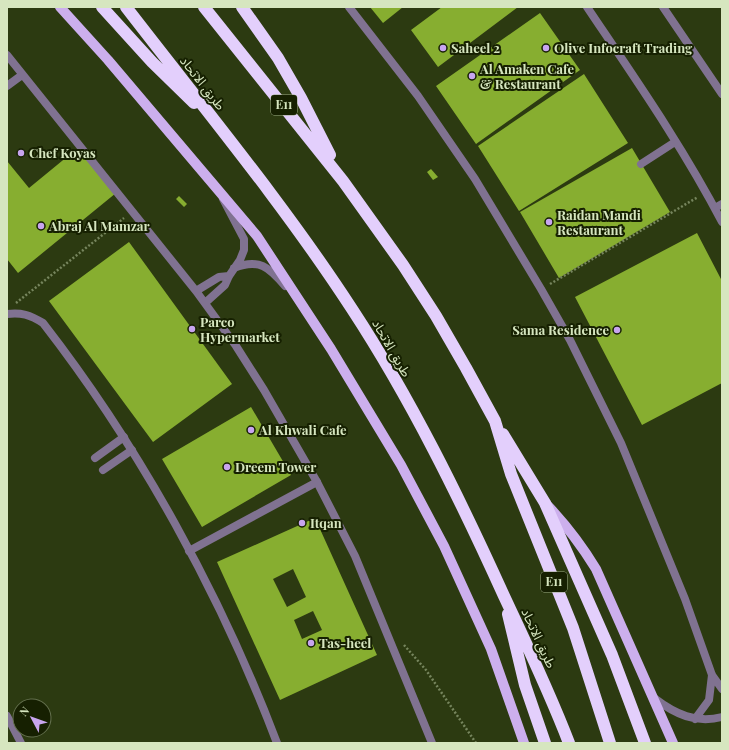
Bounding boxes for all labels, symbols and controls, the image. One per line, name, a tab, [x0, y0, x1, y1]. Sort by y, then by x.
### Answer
place label: Saheel 2	[451, 39, 500, 56]
place label: Olive Infocraft Trading	[554, 39, 693, 56]
marker: Saheel 2	[438, 43, 448, 53]
marker: Olive Infocraft Trading	[541, 43, 551, 53]
street label: طريق الاتحاد	[176, 52, 230, 114]
place label: Al Amaken Cafe & Restaurant	[479, 60, 574, 92]
marker: Al Amaken Cafe & Restaurant	[467, 71, 477, 81]
road number: E11	[271, 95, 297, 115]
place label: Chef Koyas	[29, 144, 96, 161]
marker: Chef Koyas	[16, 148, 26, 158]
place label: Raidan Mandi Restaurant	[557, 206, 641, 238]
place label: Abraj Al Mamzar	[48, 217, 150, 234]
marker: Raidan Mandi Restaurant	[544, 217, 554, 227]
marker: Abraj Al Mamzar	[36, 221, 46, 231]
place label: Parco Hypermarket	[200, 313, 280, 345]
street label: طريق الاتحاد	[368, 316, 416, 380]
place label: Sama Residence	[512, 321, 609, 338]
marker: Parco Hypermarket	[187, 324, 197, 334]
marker: Sama Residence	[612, 325, 622, 335]
place label: Al Khwali Cafe	[258, 421, 347, 438]
marker: Al Khwali Cafe	[246, 425, 256, 435]
place label: Dreem Tower	[235, 458, 316, 475]
marker: Dreem Tower	[222, 462, 232, 472]
place label: Itqan	[310, 514, 342, 531]
marker: Itqan	[297, 518, 307, 528]
road number: E11	[541, 572, 567, 592]
street label: طريق الاتحاد	[517, 605, 561, 671]
place label: Tas-heel	[319, 634, 371, 651]
marker: Tas-heel	[306, 638, 316, 648]
north arrow	[12, 698, 52, 738]
text: N	[16, 703, 32, 719]

